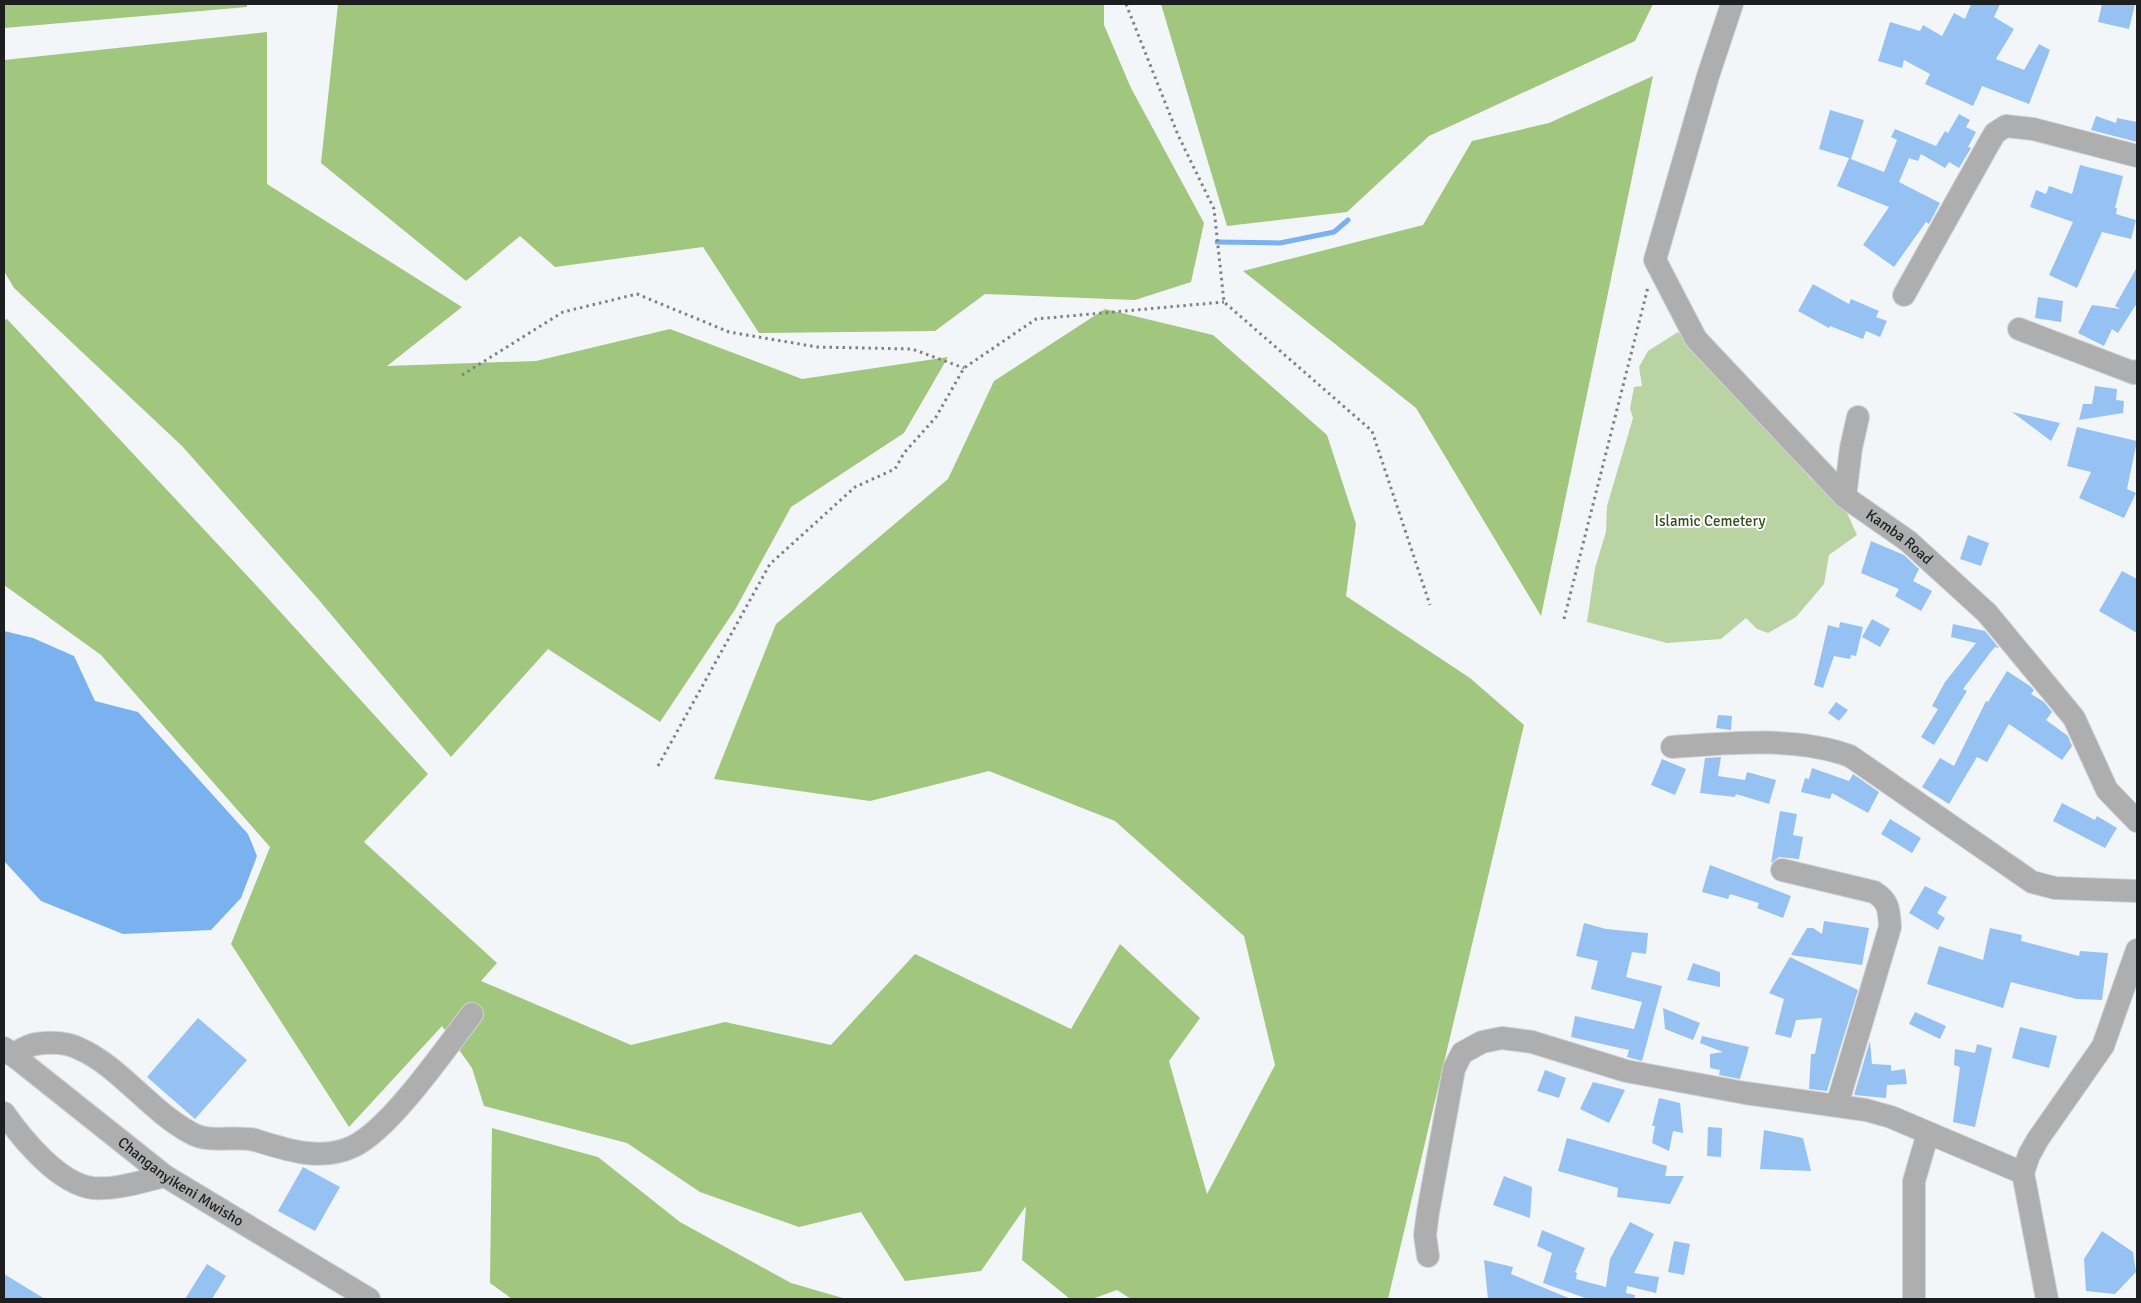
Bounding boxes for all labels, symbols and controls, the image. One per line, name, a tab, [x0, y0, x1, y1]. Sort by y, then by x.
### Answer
street label: Kamba Road	[1863, 505, 1937, 568]
park label: Islamic Cemetery	[1655, 512, 1765, 530]
street label: Changanyikeni Mwisho	[114, 1133, 247, 1230]

